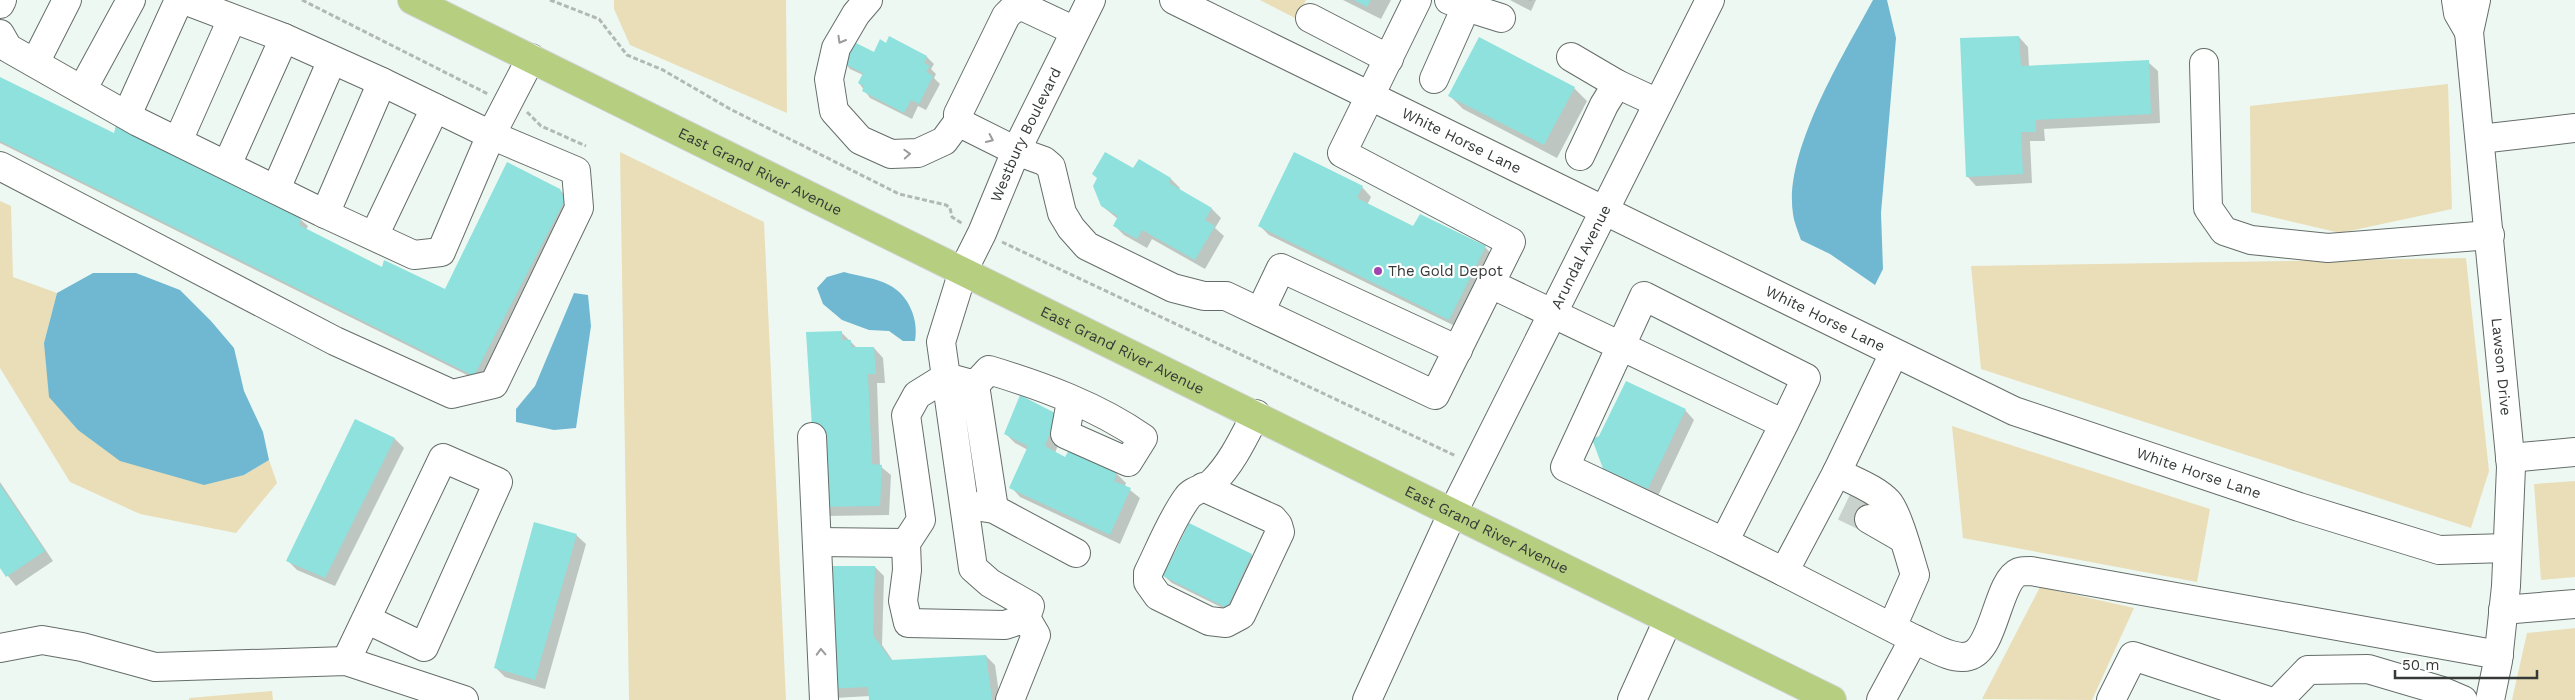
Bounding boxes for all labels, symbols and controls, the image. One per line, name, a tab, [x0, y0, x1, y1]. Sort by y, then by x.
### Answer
one-way arrow	[837, 35, 847, 44]
street label: Westbury Boulevard	[987, 65, 1065, 205]
street label: White Horse Lane	[1399, 104, 1524, 177]
street label: East Grand River Avenue	[675, 124, 845, 219]
one-way arrow	[985, 133, 994, 143]
one-way arrow	[903, 148, 911, 159]
street label: Arundal Avenue	[1547, 202, 1615, 312]
place label: The Gold Depot	[1388, 262, 1504, 280]
marker: The Gold Depot	[1372, 265, 1384, 277]
street label: White Horse Lane	[1763, 282, 1888, 355]
street label: East Grand River Avenue	[1038, 302, 1207, 398]
street label: Lawson Drive	[2488, 317, 2515, 417]
street label: White Horse Lane	[2134, 444, 2263, 503]
street label: East Grand River Avenue	[1402, 482, 1571, 578]
one-way arrow	[816, 647, 826, 655]
scale bar	[2395, 648, 2538, 680]
text: 50 m	[2402, 656, 2439, 674]

